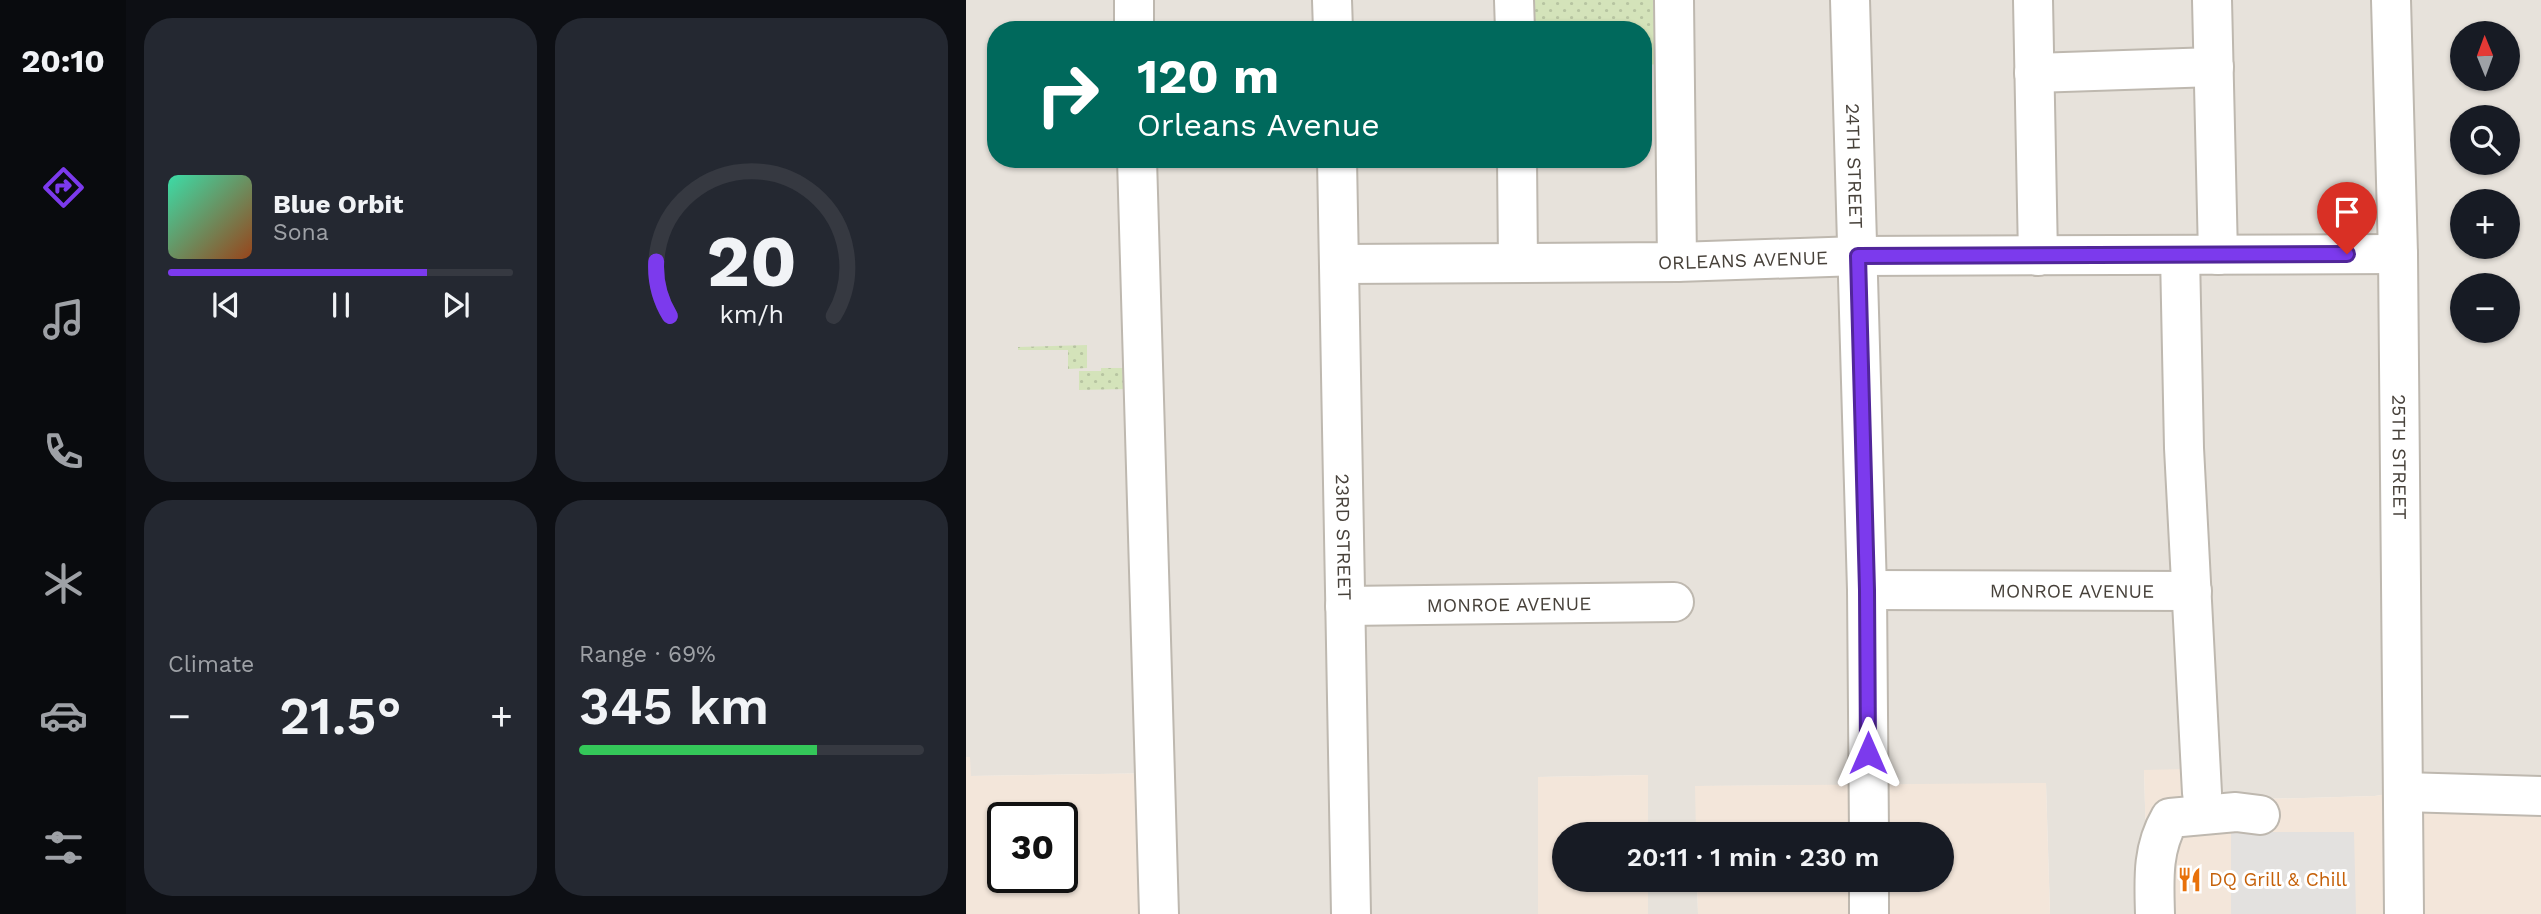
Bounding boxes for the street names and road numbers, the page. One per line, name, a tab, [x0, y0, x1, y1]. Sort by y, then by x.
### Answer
street label: 24TH STREET	[1841, 103, 1868, 229]
street label: ORLEANS AVENUE	[1658, 246, 1828, 274]
street label: 25TH STREET	[2387, 394, 2411, 520]
street label: 23RD STREET	[1331, 474, 1356, 600]
street label: MONROE AVENUE	[1990, 579, 2154, 603]
street label: MONROE AVENUE	[1427, 592, 1591, 617]

